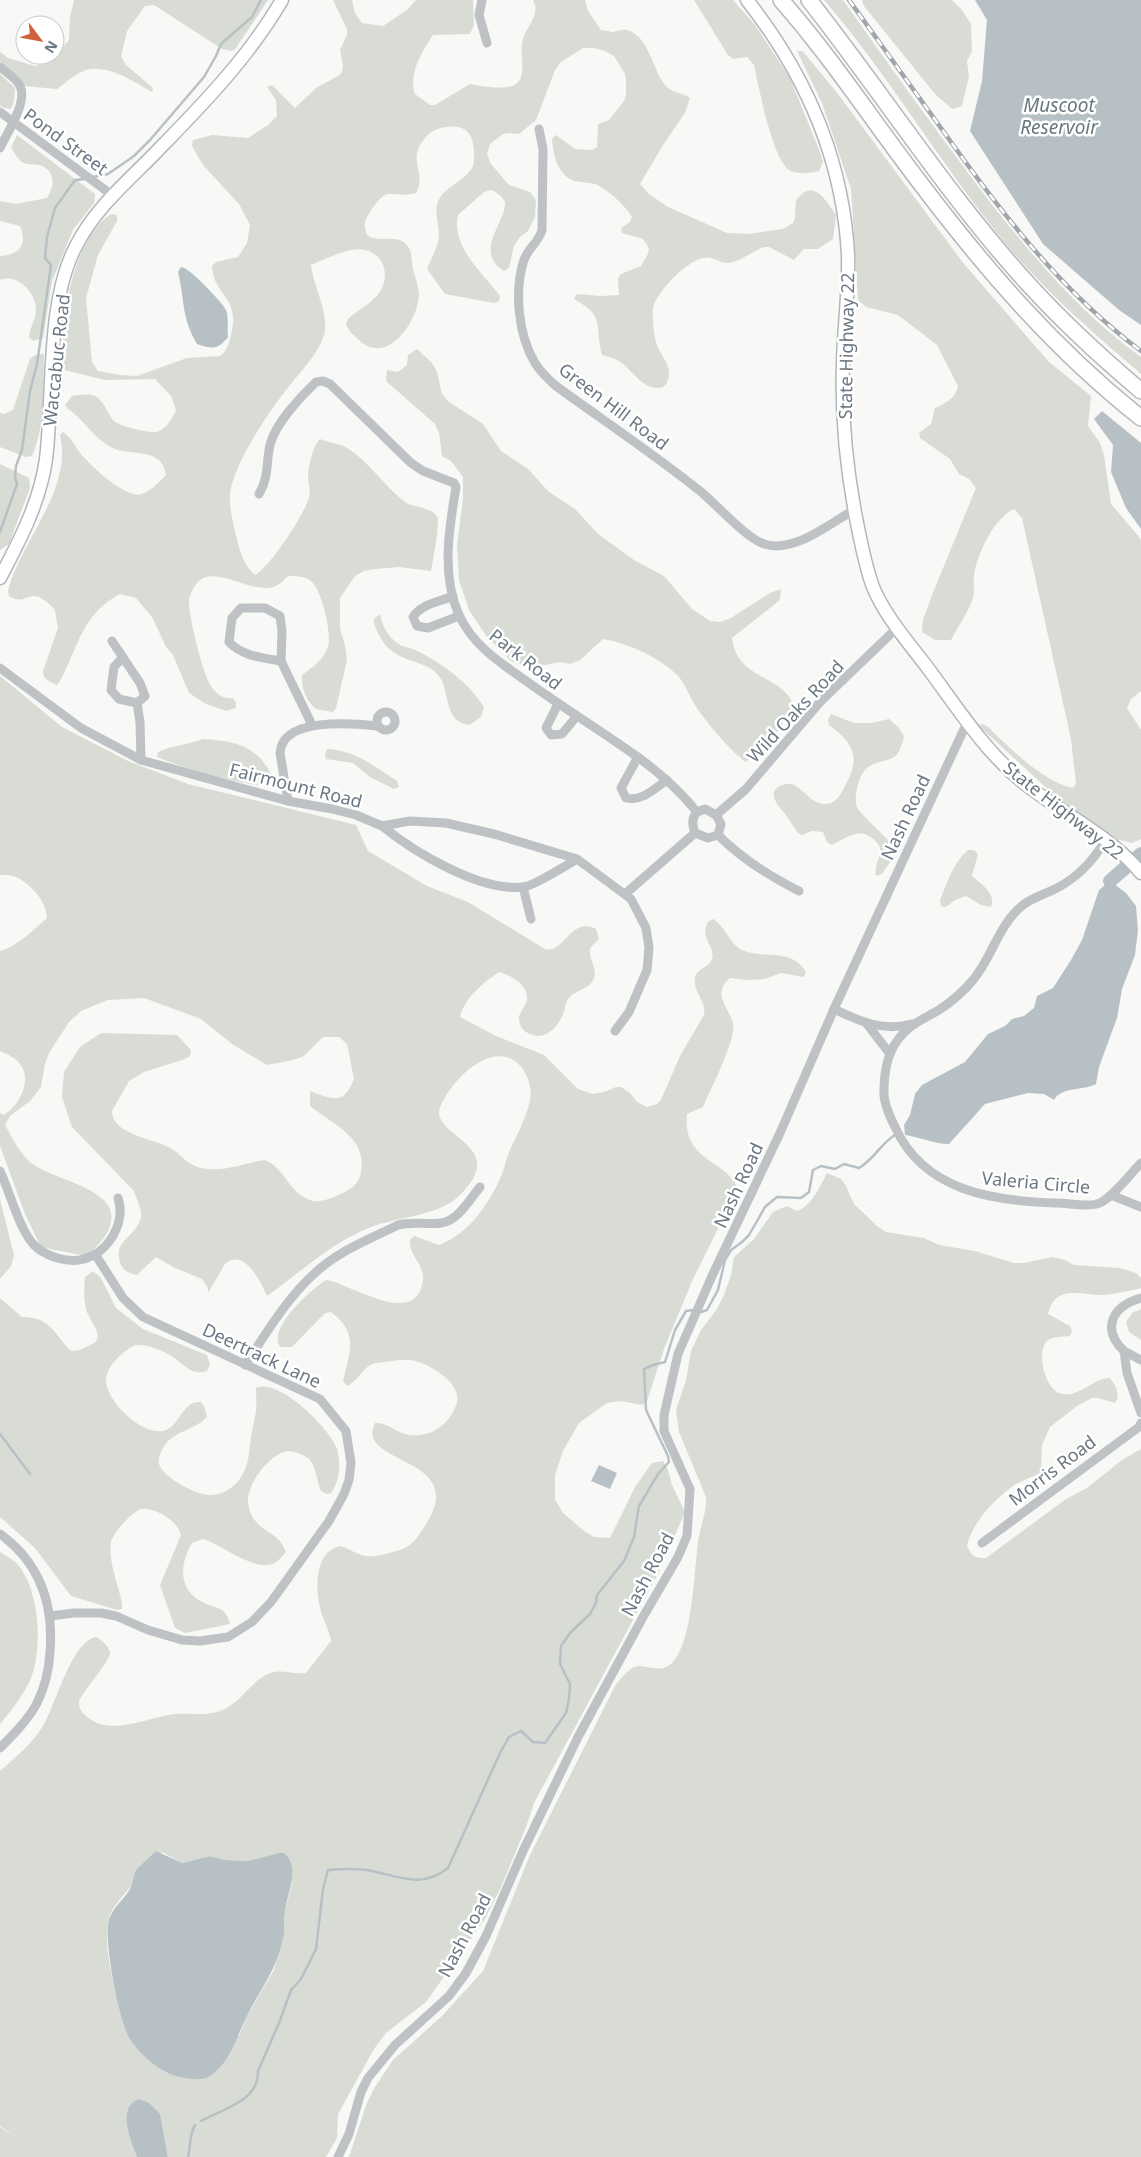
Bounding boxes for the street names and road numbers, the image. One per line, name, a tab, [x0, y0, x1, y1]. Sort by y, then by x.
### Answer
street label: Pond Street	[19, 102, 113, 180]
street label: State Highway 22	[833, 272, 859, 420]
street label: Waccabuc Road	[37, 293, 75, 427]
street label: Green Hill Road	[554, 357, 674, 455]
street label: Park Road	[485, 623, 567, 695]
street label: Wild Oaks Road	[741, 655, 849, 767]
street label: State Highway 22	[999, 755, 1129, 865]
street label: Fairmount Road	[227, 757, 365, 813]
street label: Nash Road	[875, 770, 935, 864]
street label: Nash Road	[708, 1138, 768, 1232]
street label: Valeria Circle	[981, 1165, 1091, 1199]
street label: Deertrack Lane	[199, 1317, 325, 1393]
street label: Morris Road	[1004, 1429, 1100, 1511]
street label: Nash Road	[615, 1528, 679, 1620]
street label: Nash Road	[432, 1889, 496, 1981]

